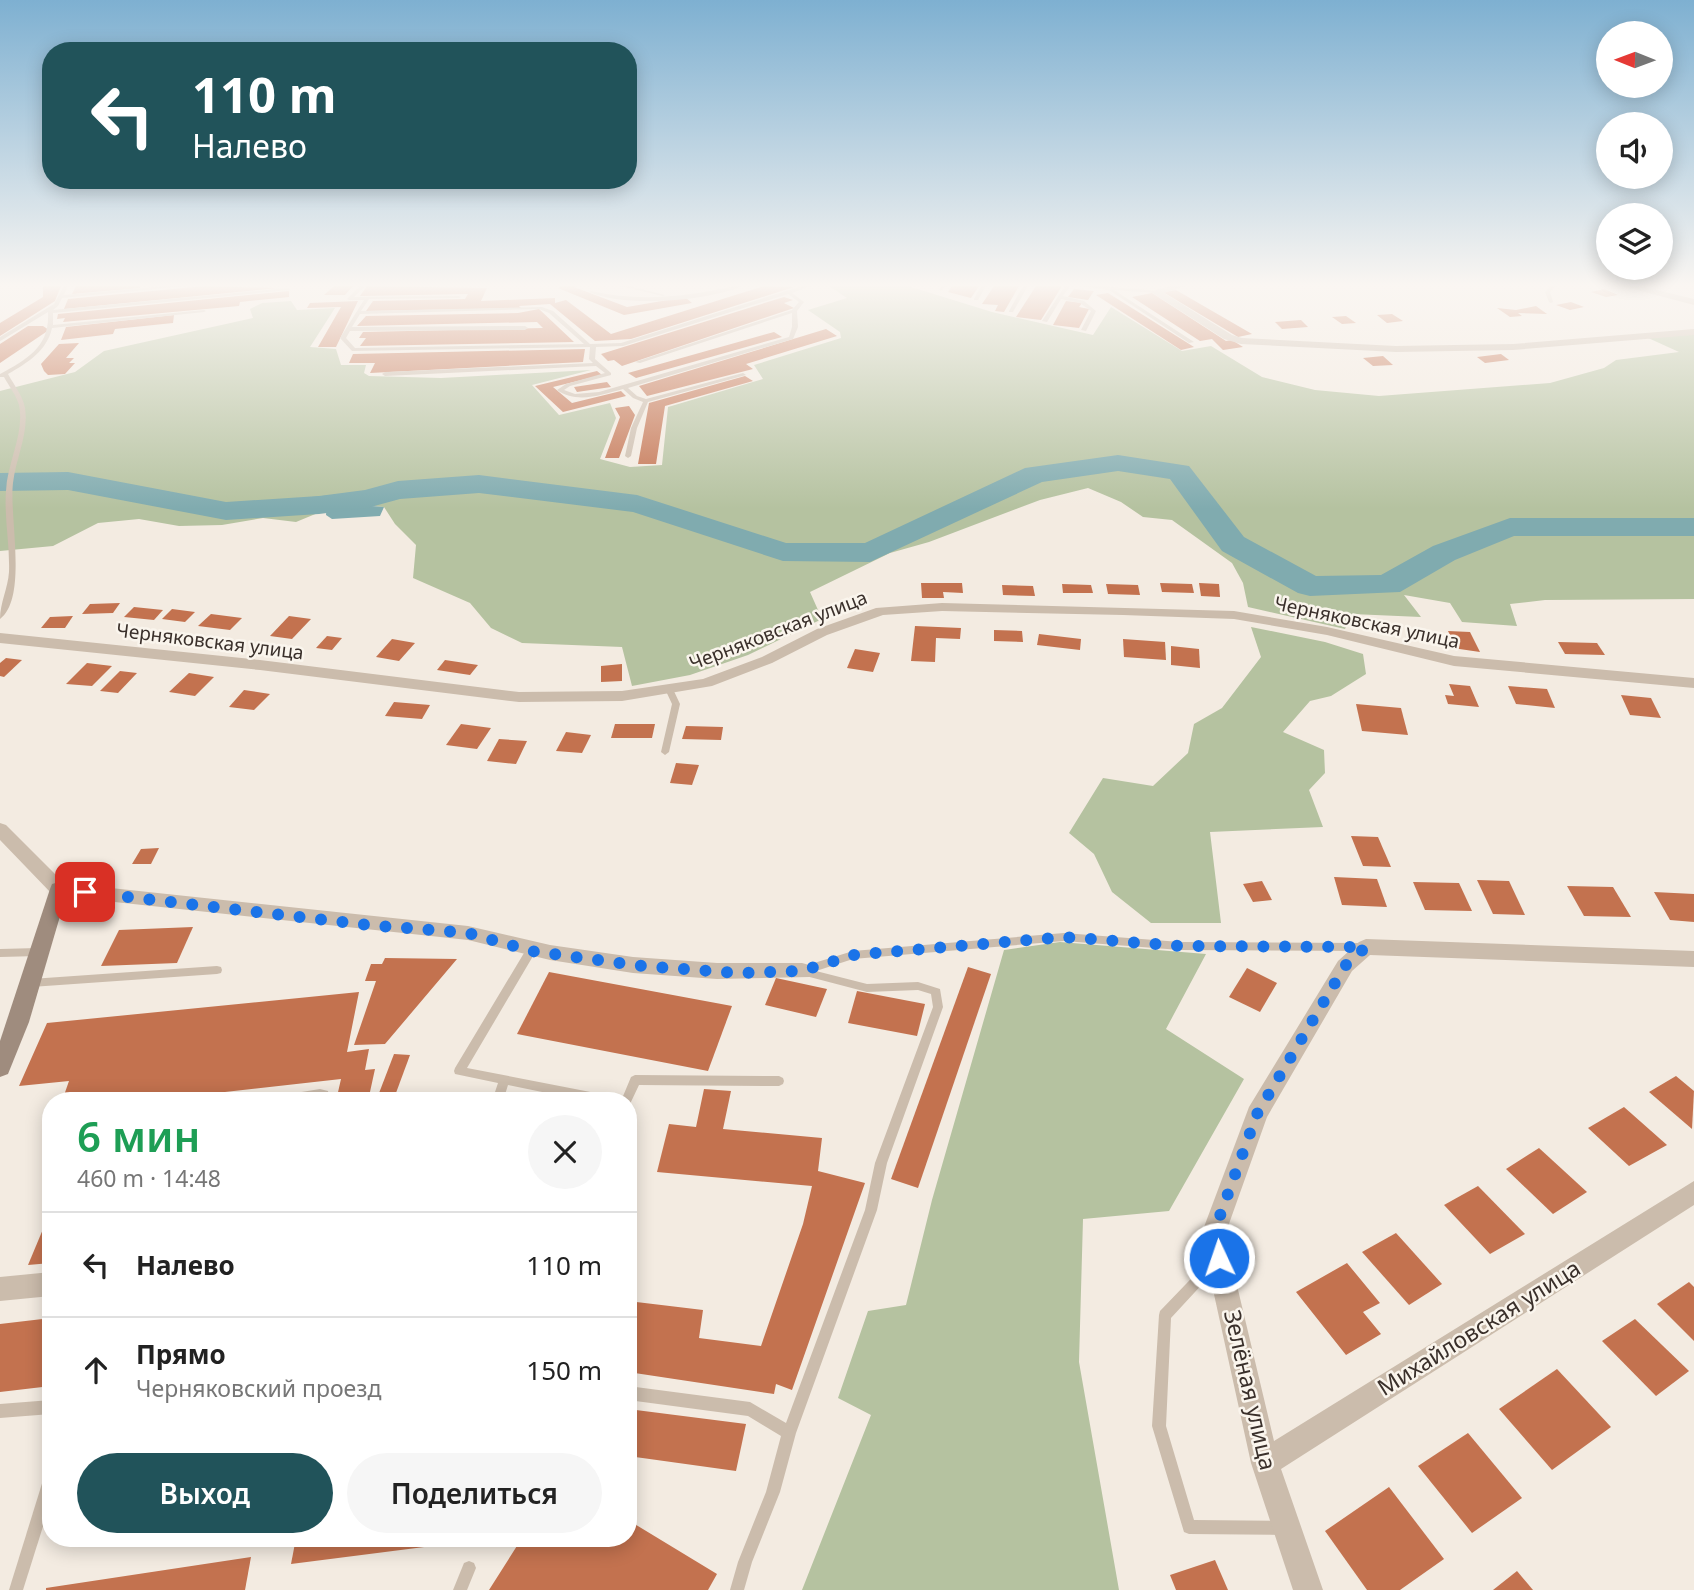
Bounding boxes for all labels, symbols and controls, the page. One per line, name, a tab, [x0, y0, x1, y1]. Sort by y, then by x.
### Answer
north arrow	[1596, 21, 1673, 98]
map controls	[1596, 21, 1673, 280]
text: 110 m	[192, 61, 337, 127]
icon: left	[77, 70, 168, 161]
button: sound	[1596, 112, 1673, 189]
text: Налево	[192, 124, 307, 167]
button: layers	[1596, 203, 1673, 280]
street label: Черняковская улица	[685, 584, 871, 676]
street label: Черняковская улица	[1272, 590, 1462, 654]
street label: Черняковская улица	[115, 617, 305, 665]
pin	[55, 862, 115, 922]
icon: arrive	[66, 873, 104, 911]
text: 6 мин	[77, 1107, 200, 1164]
button: close	[528, 1115, 602, 1189]
text: 460 m · 14:48	[77, 1162, 221, 1194]
position arrow	[1182, 1221, 1256, 1295]
icon: left	[77, 1246, 115, 1284]
text: Налево	[136, 1247, 235, 1283]
text: 110 m	[526, 1247, 602, 1283]
street label: Михайловская улица	[1371, 1252, 1586, 1403]
street label: Зелёная улица	[1217, 1307, 1285, 1473]
text: Прямо	[136, 1336, 226, 1372]
icon: ahead	[77, 1351, 115, 1389]
text: 150 m	[526, 1352, 602, 1388]
text: Черняковский проезд	[136, 1372, 381, 1404]
button: Выход	[77, 1453, 333, 1533]
button: Поделиться	[347, 1453, 602, 1533]

